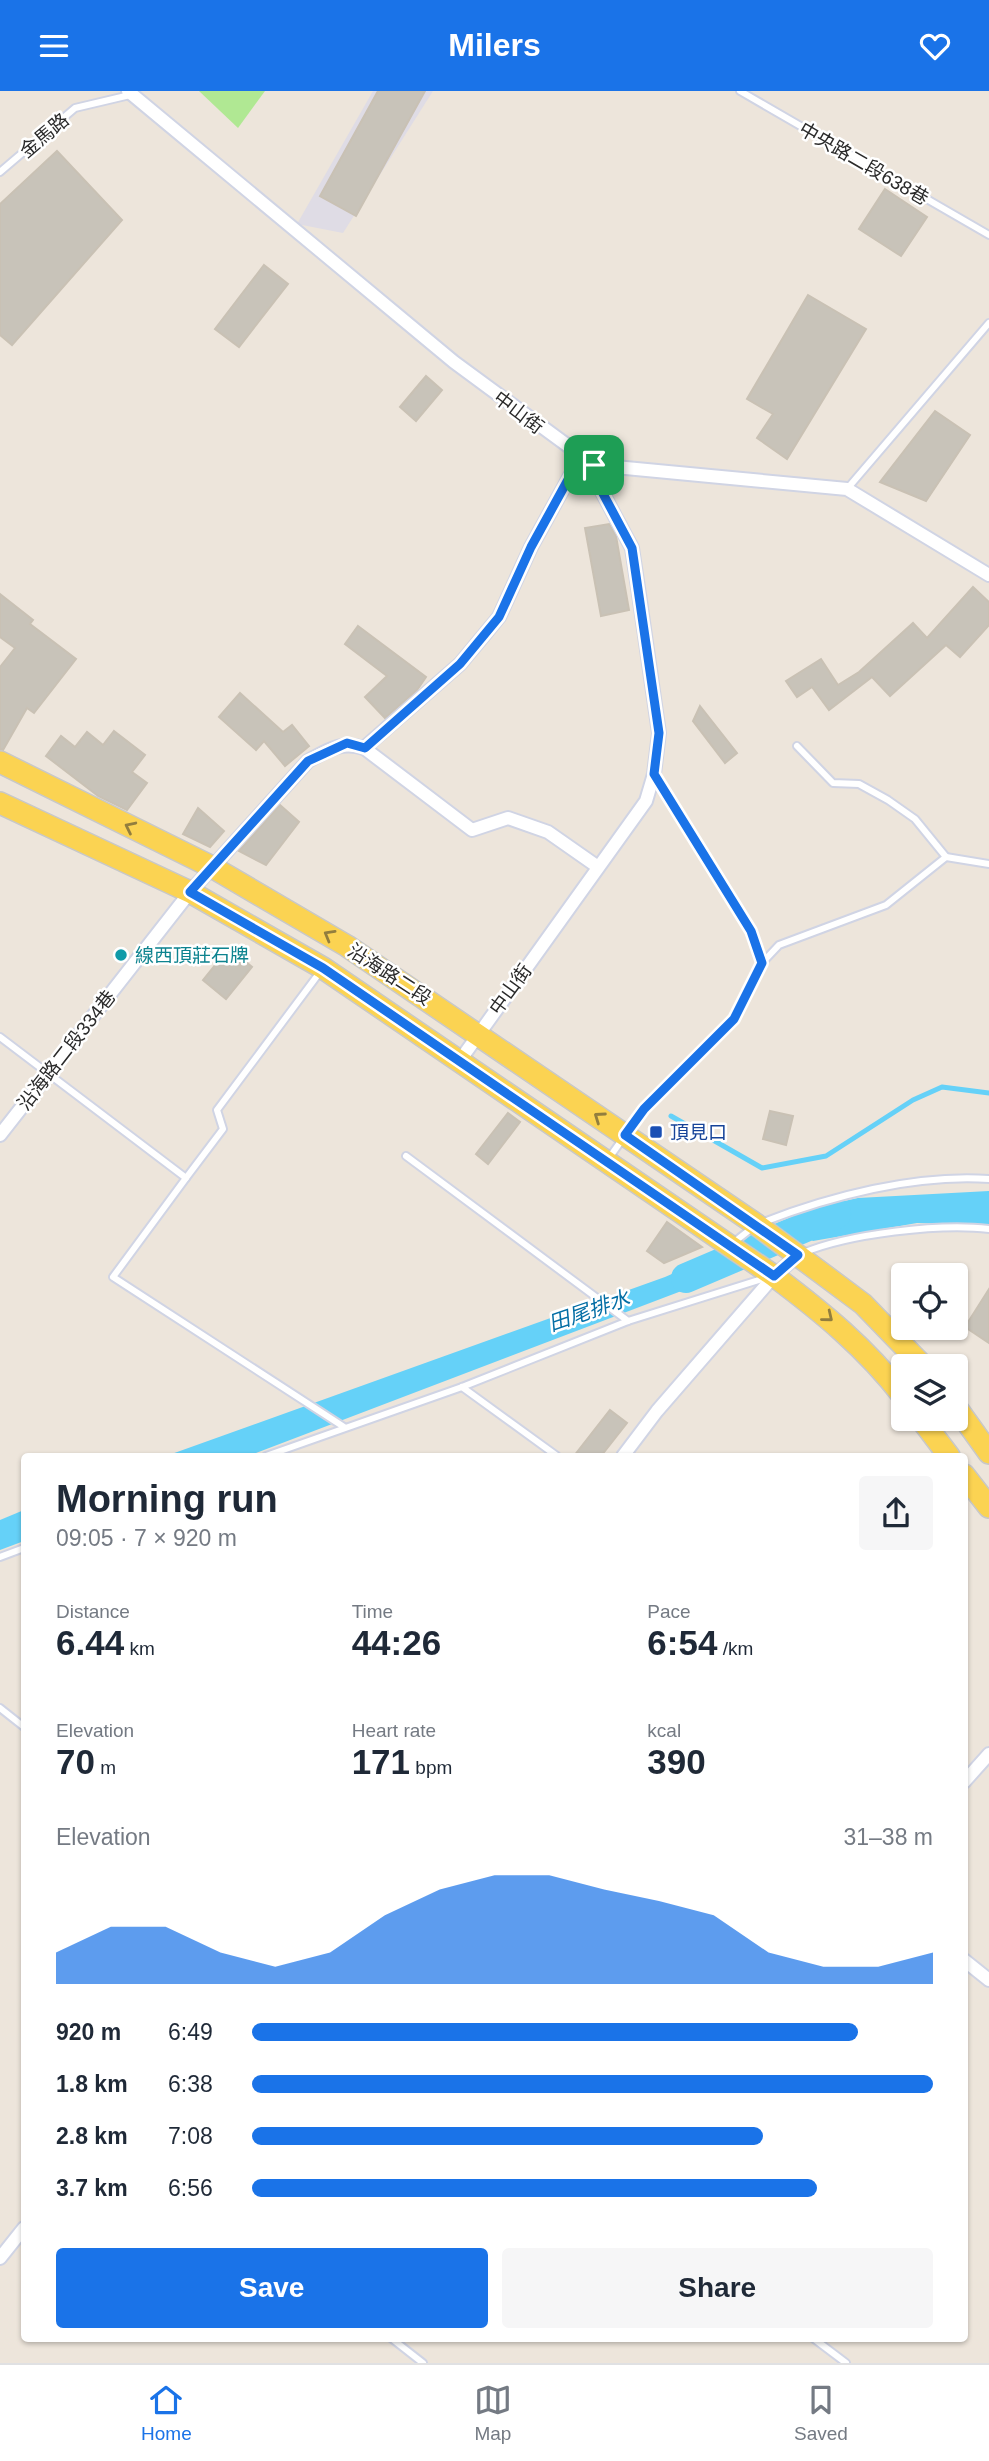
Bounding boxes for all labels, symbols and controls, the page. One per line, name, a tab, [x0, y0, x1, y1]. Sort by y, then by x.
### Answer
icon: menu	[35, 27, 73, 65]
text: Milers	[448, 27, 541, 63]
icon: heart	[916, 27, 954, 65]
street label: 金馬路	[16, 109, 73, 162]
street label: 中央路二段638巷	[795, 118, 932, 209]
street label: 中山街	[490, 387, 548, 438]
pin	[564, 435, 624, 495]
icon: arrive	[575, 446, 613, 484]
one-way arrow	[125, 821, 137, 835]
one-way arrow	[324, 931, 337, 944]
street label: 沿海路二段	[344, 940, 435, 1009]
place label: 線西頂莊石牌	[135, 945, 249, 966]
marker: 線西頂莊石牌	[113, 947, 129, 963]
street label: 中山街	[485, 960, 536, 1019]
street label: 沿海路二段334巷	[13, 986, 120, 1114]
one-way arrow	[594, 1113, 607, 1125]
place label: 頂見口	[670, 1122, 727, 1143]
marker: 頂見口	[648, 1124, 664, 1140]
map controls	[891, 1263, 968, 1431]
button: locate	[891, 1263, 968, 1340]
water label: 田尾排水	[545, 1286, 633, 1335]
one-way arrow	[819, 1309, 832, 1321]
button: layers	[891, 1354, 968, 1431]
button: share	[859, 1476, 933, 1550]
text: Morning run	[56, 1478, 278, 1520]
text: 09:05 · 7 × 920 m	[56, 1525, 237, 1551]
text: Distance	[56, 1601, 130, 1622]
text: Time	[352, 1601, 393, 1622]
text: Pace	[647, 1601, 691, 1622]
text: 6.44	[56, 1623, 124, 1662]
text: 44:26	[352, 1623, 441, 1662]
text: 6:54	[647, 1623, 717, 1662]
text: km	[124, 1638, 155, 1659]
text: /km	[717, 1638, 753, 1659]
text: Elevation	[56, 1720, 134, 1741]
text: Heart rate	[352, 1720, 436, 1741]
text: kcal	[647, 1720, 681, 1741]
text: 70	[56, 1742, 95, 1781]
text: 171	[352, 1742, 410, 1781]
text: 390	[647, 1742, 706, 1781]
text: m	[95, 1757, 116, 1778]
text: bpm	[410, 1757, 452, 1778]
text: Elevation	[56, 1824, 151, 1850]
text: 31–38 m	[843, 1824, 933, 1850]
text: 920 m	[56, 2019, 121, 2045]
text: 6:49	[168, 2019, 213, 2045]
text: 1.8 km	[56, 2071, 128, 2097]
text: 6:38	[168, 2071, 213, 2097]
text: 2.8 km	[56, 2123, 128, 2149]
text: 7:08	[168, 2123, 213, 2149]
text: 3.7 km	[56, 2175, 128, 2201]
text: 6:56	[168, 2175, 213, 2201]
button: Save	[56, 2248, 488, 2328]
button: Share	[502, 2248, 933, 2328]
tab: Home	[141, 2381, 192, 2445]
tab: Map	[474, 2381, 512, 2445]
tab: Saved	[794, 2381, 848, 2445]

